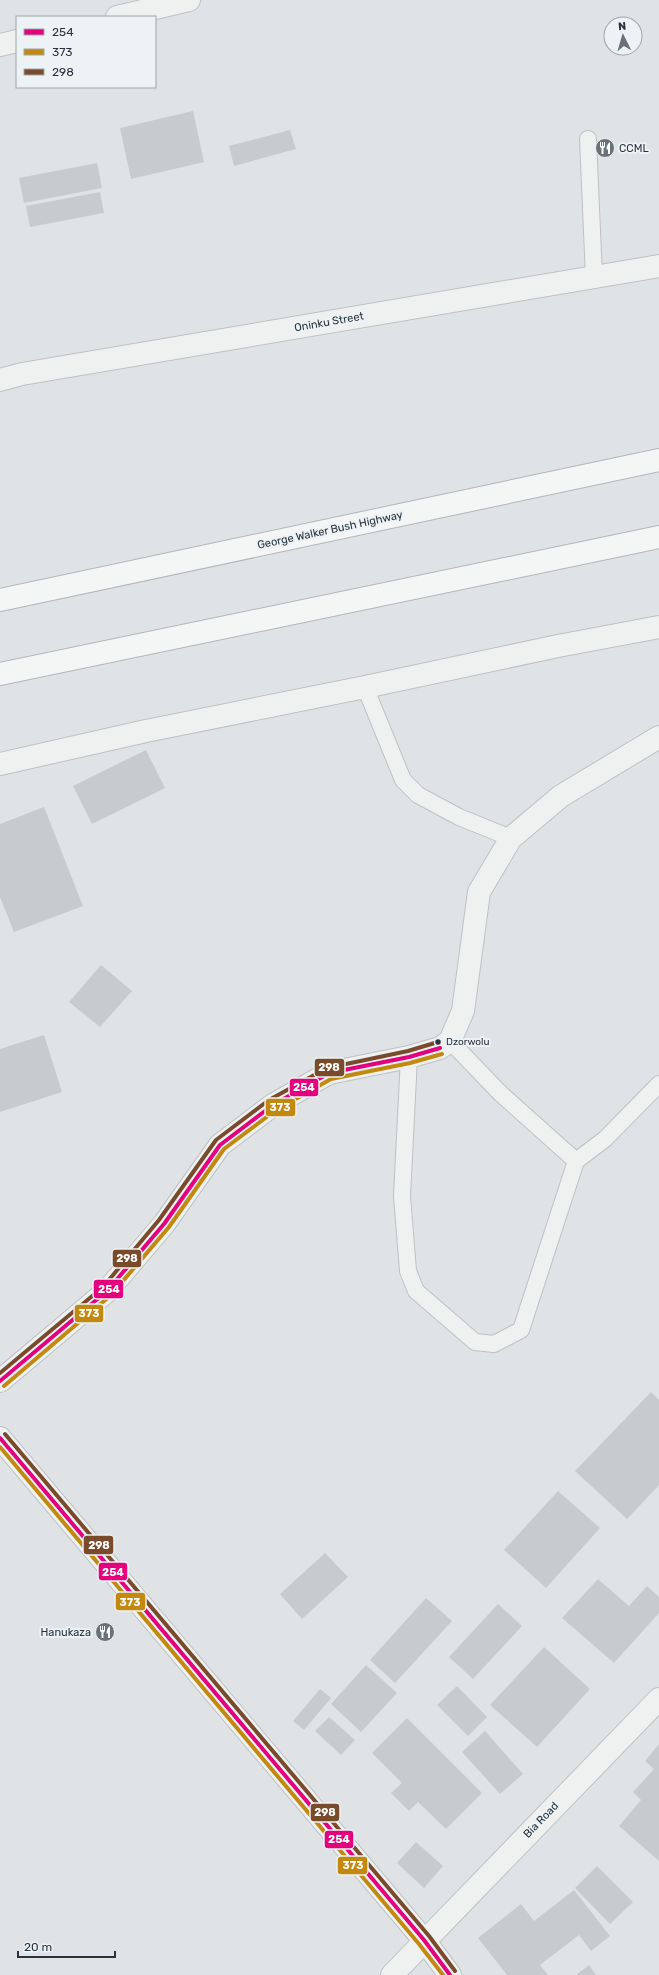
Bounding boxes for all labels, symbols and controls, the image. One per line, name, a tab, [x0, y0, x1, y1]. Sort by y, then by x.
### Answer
legend	[16, 16, 156, 88]
north arrow	[603, 16, 643, 56]
text: N	[618, 20, 627, 33]
text: 254	[52, 25, 74, 39]
text: 373	[52, 45, 73, 59]
text: 298	[52, 65, 74, 79]
restaurant icon: CCML	[594, 137, 616, 159]
place label: CCML	[619, 142, 649, 155]
street label: Oninku Street	[293, 309, 365, 334]
street label: George Walker Bush Highway	[256, 508, 404, 552]
place label: Dzorwolu	[446, 1036, 490, 1048]
marker: Dzorwolu	[433, 1037, 443, 1047]
line badge: 298	[314, 1058, 345, 1077]
text: 298	[318, 1061, 340, 1074]
line badge: 254	[289, 1078, 319, 1097]
text: 254	[293, 1081, 315, 1094]
line badge: 373	[265, 1098, 296, 1117]
text: 373	[270, 1101, 290, 1114]
line badge: 298	[112, 1249, 142, 1268]
text: 298	[116, 1252, 138, 1265]
line badge: 254	[93, 1279, 124, 1299]
text: 254	[98, 1283, 120, 1296]
line badge: 373	[74, 1304, 104, 1323]
text: 373	[79, 1307, 99, 1320]
line badge: 298	[83, 1535, 114, 1555]
text: 298	[88, 1539, 110, 1552]
line badge: 254	[98, 1562, 128, 1581]
text: 254	[102, 1566, 124, 1579]
line badge: 373	[115, 1592, 146, 1611]
text: 373	[120, 1596, 140, 1609]
restaurant icon: Hanukaza	[94, 1621, 116, 1643]
place label: Hanukaza	[40, 1626, 91, 1639]
street label: Bia Road	[521, 1799, 561, 1841]
line badge: 298	[310, 1803, 340, 1822]
text: 298	[314, 1806, 336, 1819]
line badge: 254	[324, 1830, 354, 1849]
text: 254	[328, 1833, 350, 1846]
line badge: 373	[337, 1856, 368, 1875]
text: 373	[343, 1859, 363, 1872]
scale bar	[18, 1933, 115, 1959]
text: 20 m	[24, 1940, 52, 1954]

